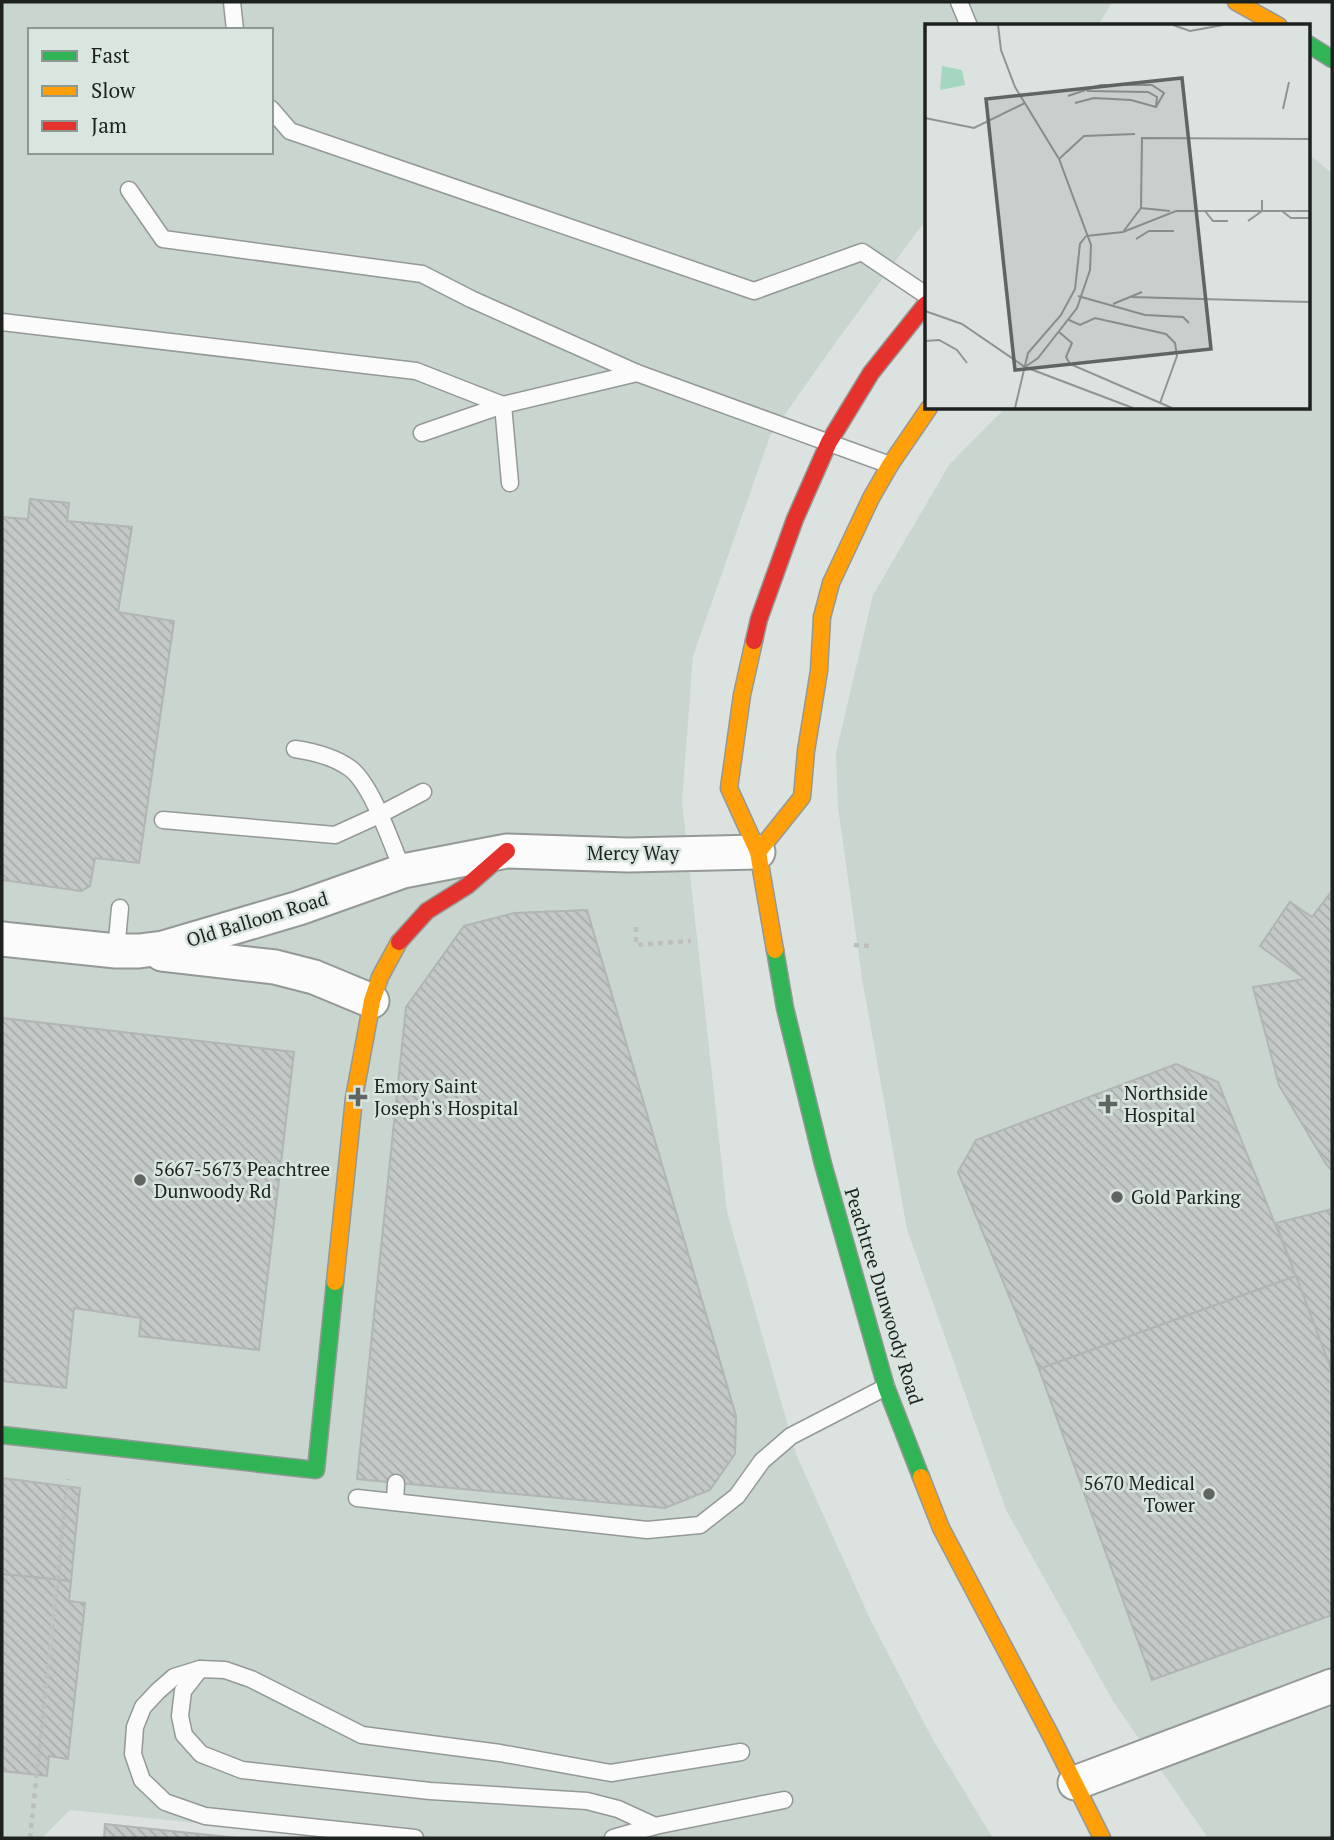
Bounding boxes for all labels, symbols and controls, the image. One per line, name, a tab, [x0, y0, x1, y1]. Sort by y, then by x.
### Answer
inset map	[925, 24, 1310, 410]
legend	[28, 28, 273, 154]
text: Fast	[91, 41, 130, 69]
text: Slow	[91, 76, 136, 104]
text: Jam	[91, 111, 127, 139]
street label: Mercy Way	[587, 840, 679, 865]
street label: Old Balloon Road	[183, 885, 331, 952]
place label: Emory Saint Joseph's Hospital	[374, 1073, 519, 1120]
place label: Northside Hospital	[1124, 1080, 1208, 1127]
marker: Emory Saint Joseph's Hospital	[348, 1087, 368, 1107]
marker: Northside Hospital	[1098, 1094, 1118, 1114]
place label: 5667-5673 Peachtree Dunwoody Rd	[154, 1156, 330, 1203]
marker: 5667-5673 Peachtree Dunwoody Rd	[132, 1172, 148, 1188]
street label: Peachtree Dunwoody Road	[840, 1184, 930, 1408]
place label: Gold Parking	[1131, 1184, 1241, 1209]
marker: Gold Parking	[1109, 1189, 1125, 1205]
place label: 5670 Medical Tower	[1083, 1470, 1196, 1517]
marker: 5670 Medical Tower	[1201, 1486, 1217, 1502]

